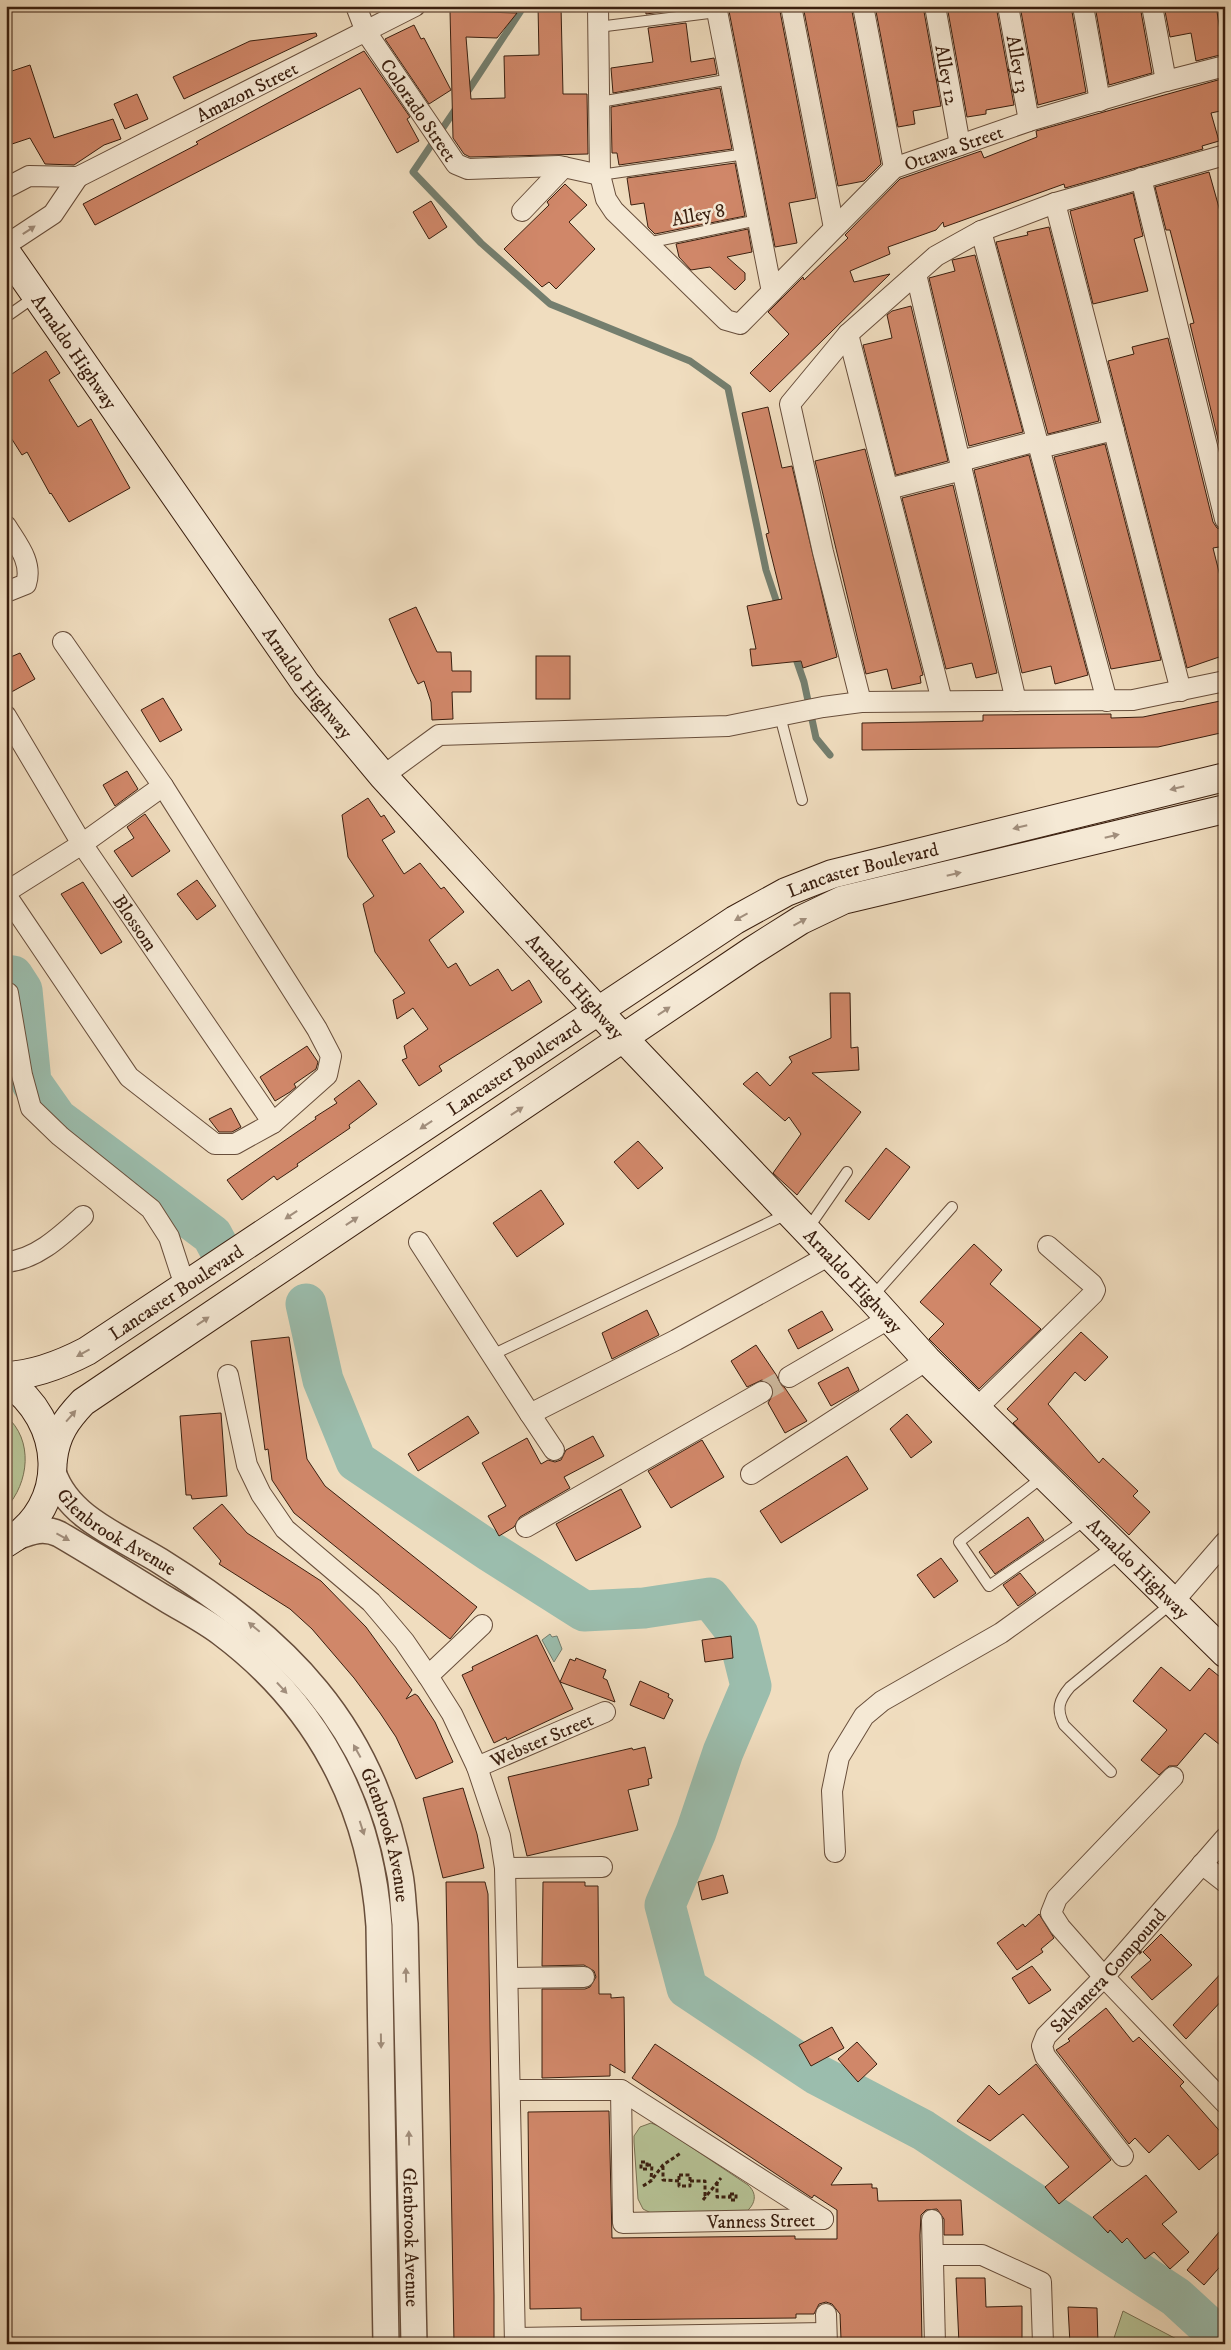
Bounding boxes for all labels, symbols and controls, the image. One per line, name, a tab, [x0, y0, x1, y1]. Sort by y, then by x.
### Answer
street label: Alley 13	[1001, 33, 1034, 95]
street label: Alley 12	[929, 43, 963, 108]
street label: Colorado Street	[375, 55, 461, 167]
street label: Amazon Street	[193, 57, 302, 128]
street label: Ottawa Street	[901, 121, 1006, 177]
street label: Alley 8	[670, 199, 727, 232]
one-way arrow	[23, 225, 36, 234]
street label: Arnaldo Highway	[26, 290, 122, 415]
street label: Arnaldo Highway	[257, 623, 358, 745]
one-way arrow	[1170, 785, 1185, 793]
one-way arrow	[1012, 824, 1027, 832]
one-way arrow	[1105, 832, 1120, 840]
street label: Lancaster Boulevard	[784, 838, 941, 903]
one-way arrow	[947, 870, 962, 878]
street label: Blossom	[107, 891, 162, 956]
one-way arrow	[734, 912, 748, 921]
one-way arrow	[793, 917, 806, 926]
street label: Arnaldo Highway	[520, 930, 629, 1045]
one-way arrow	[658, 1006, 671, 1016]
street label: Lancaster Boulevard	[443, 1015, 586, 1121]
one-way arrow	[510, 1106, 523, 1115]
one-way arrow	[420, 1120, 433, 1130]
one-way arrow	[285, 1210, 298, 1220]
one-way arrow	[346, 1216, 359, 1226]
street label: Arnaldo Highway	[798, 1225, 908, 1339]
street label: Lancaster Boulevard	[105, 1240, 248, 1346]
one-way arrow	[196, 1316, 209, 1326]
one-way arrow	[76, 1349, 90, 1357]
one-way arrow	[65, 1410, 77, 1422]
street label: Glenbrook Avenue	[51, 1484, 180, 1581]
street label: Arnaldo Highway	[1082, 1514, 1195, 1625]
one-way arrow	[56, 1532, 70, 1541]
one-way arrow	[248, 1621, 260, 1633]
one-way arrow	[276, 1682, 288, 1694]
street label: Webster Street	[486, 1709, 597, 1773]
one-way arrow	[353, 1743, 361, 1758]
street label: Glenbrook Avenue	[355, 1764, 413, 1903]
one-way arrow	[358, 1821, 366, 1836]
street label: Salvanera Compound	[1046, 1904, 1172, 2038]
one-way arrow	[402, 1967, 410, 1983]
one-way arrow	[377, 2034, 385, 2050]
one-way arrow	[405, 2129, 413, 2145]
street label: Glenbrook Avenue	[397, 2167, 423, 2307]
street label: Vanness Street	[706, 2209, 815, 2234]

